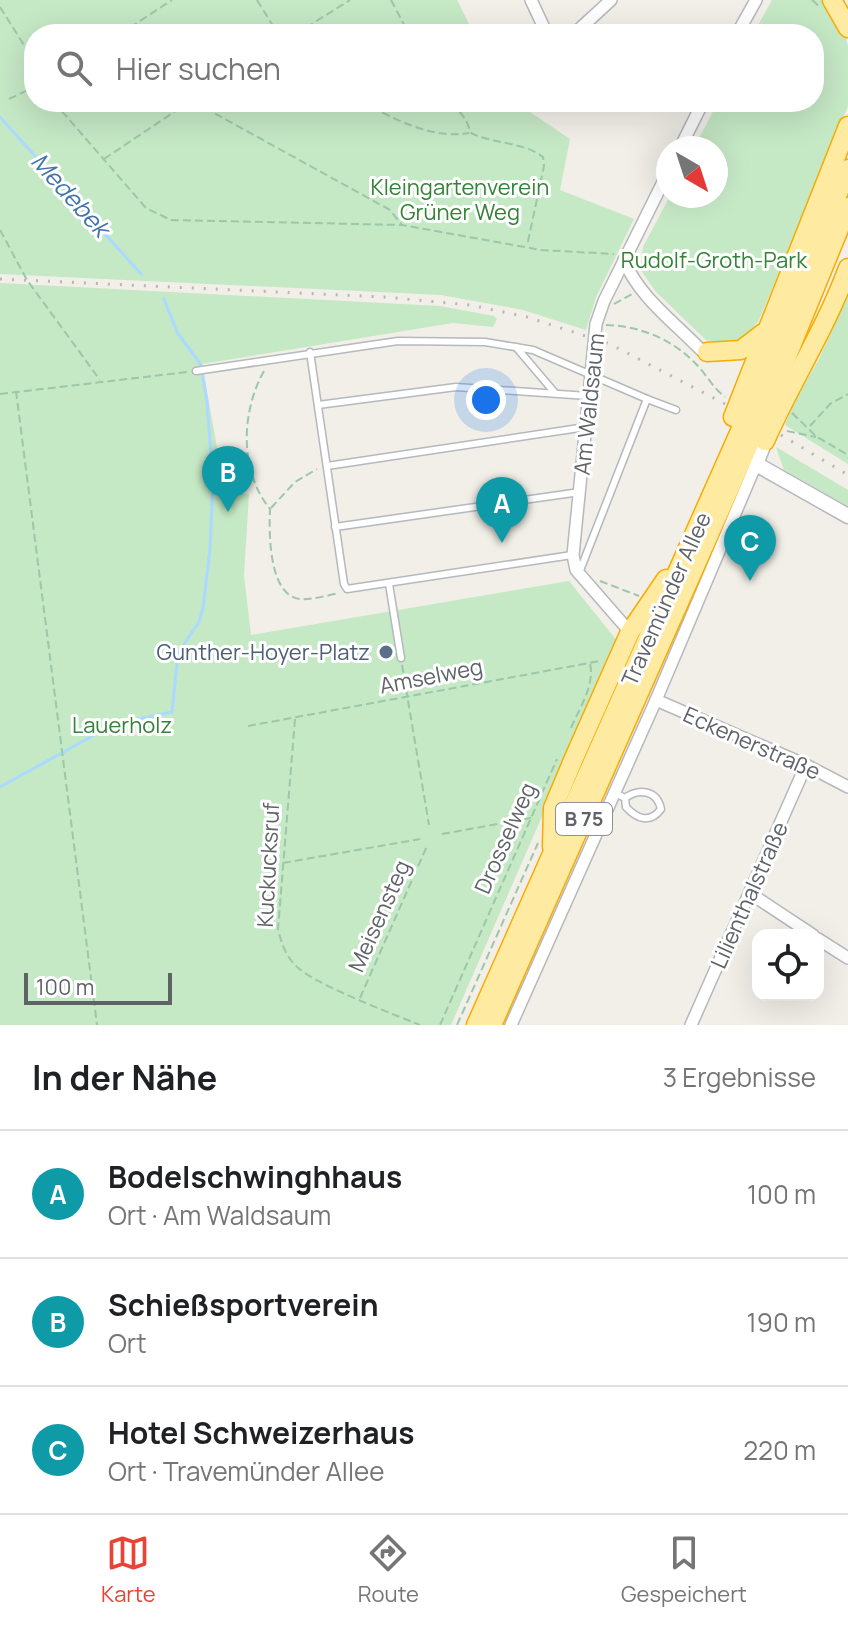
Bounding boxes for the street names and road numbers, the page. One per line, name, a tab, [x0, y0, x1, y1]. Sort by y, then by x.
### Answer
street label: Am Waldsaum	[567, 332, 611, 476]
street label: Travemünder Allee	[614, 507, 718, 691]
street label: Amselweg	[377, 651, 485, 701]
street label: Eckenerstraße	[679, 699, 826, 787]
street label: Drosselweg	[467, 778, 543, 898]
street label: Kuckucksruf	[250, 802, 286, 928]
road number: B 75	[556, 803, 612, 835]
street label: Lilienthalstraße	[703, 817, 795, 973]
street label: Meisensteg	[341, 855, 417, 977]

